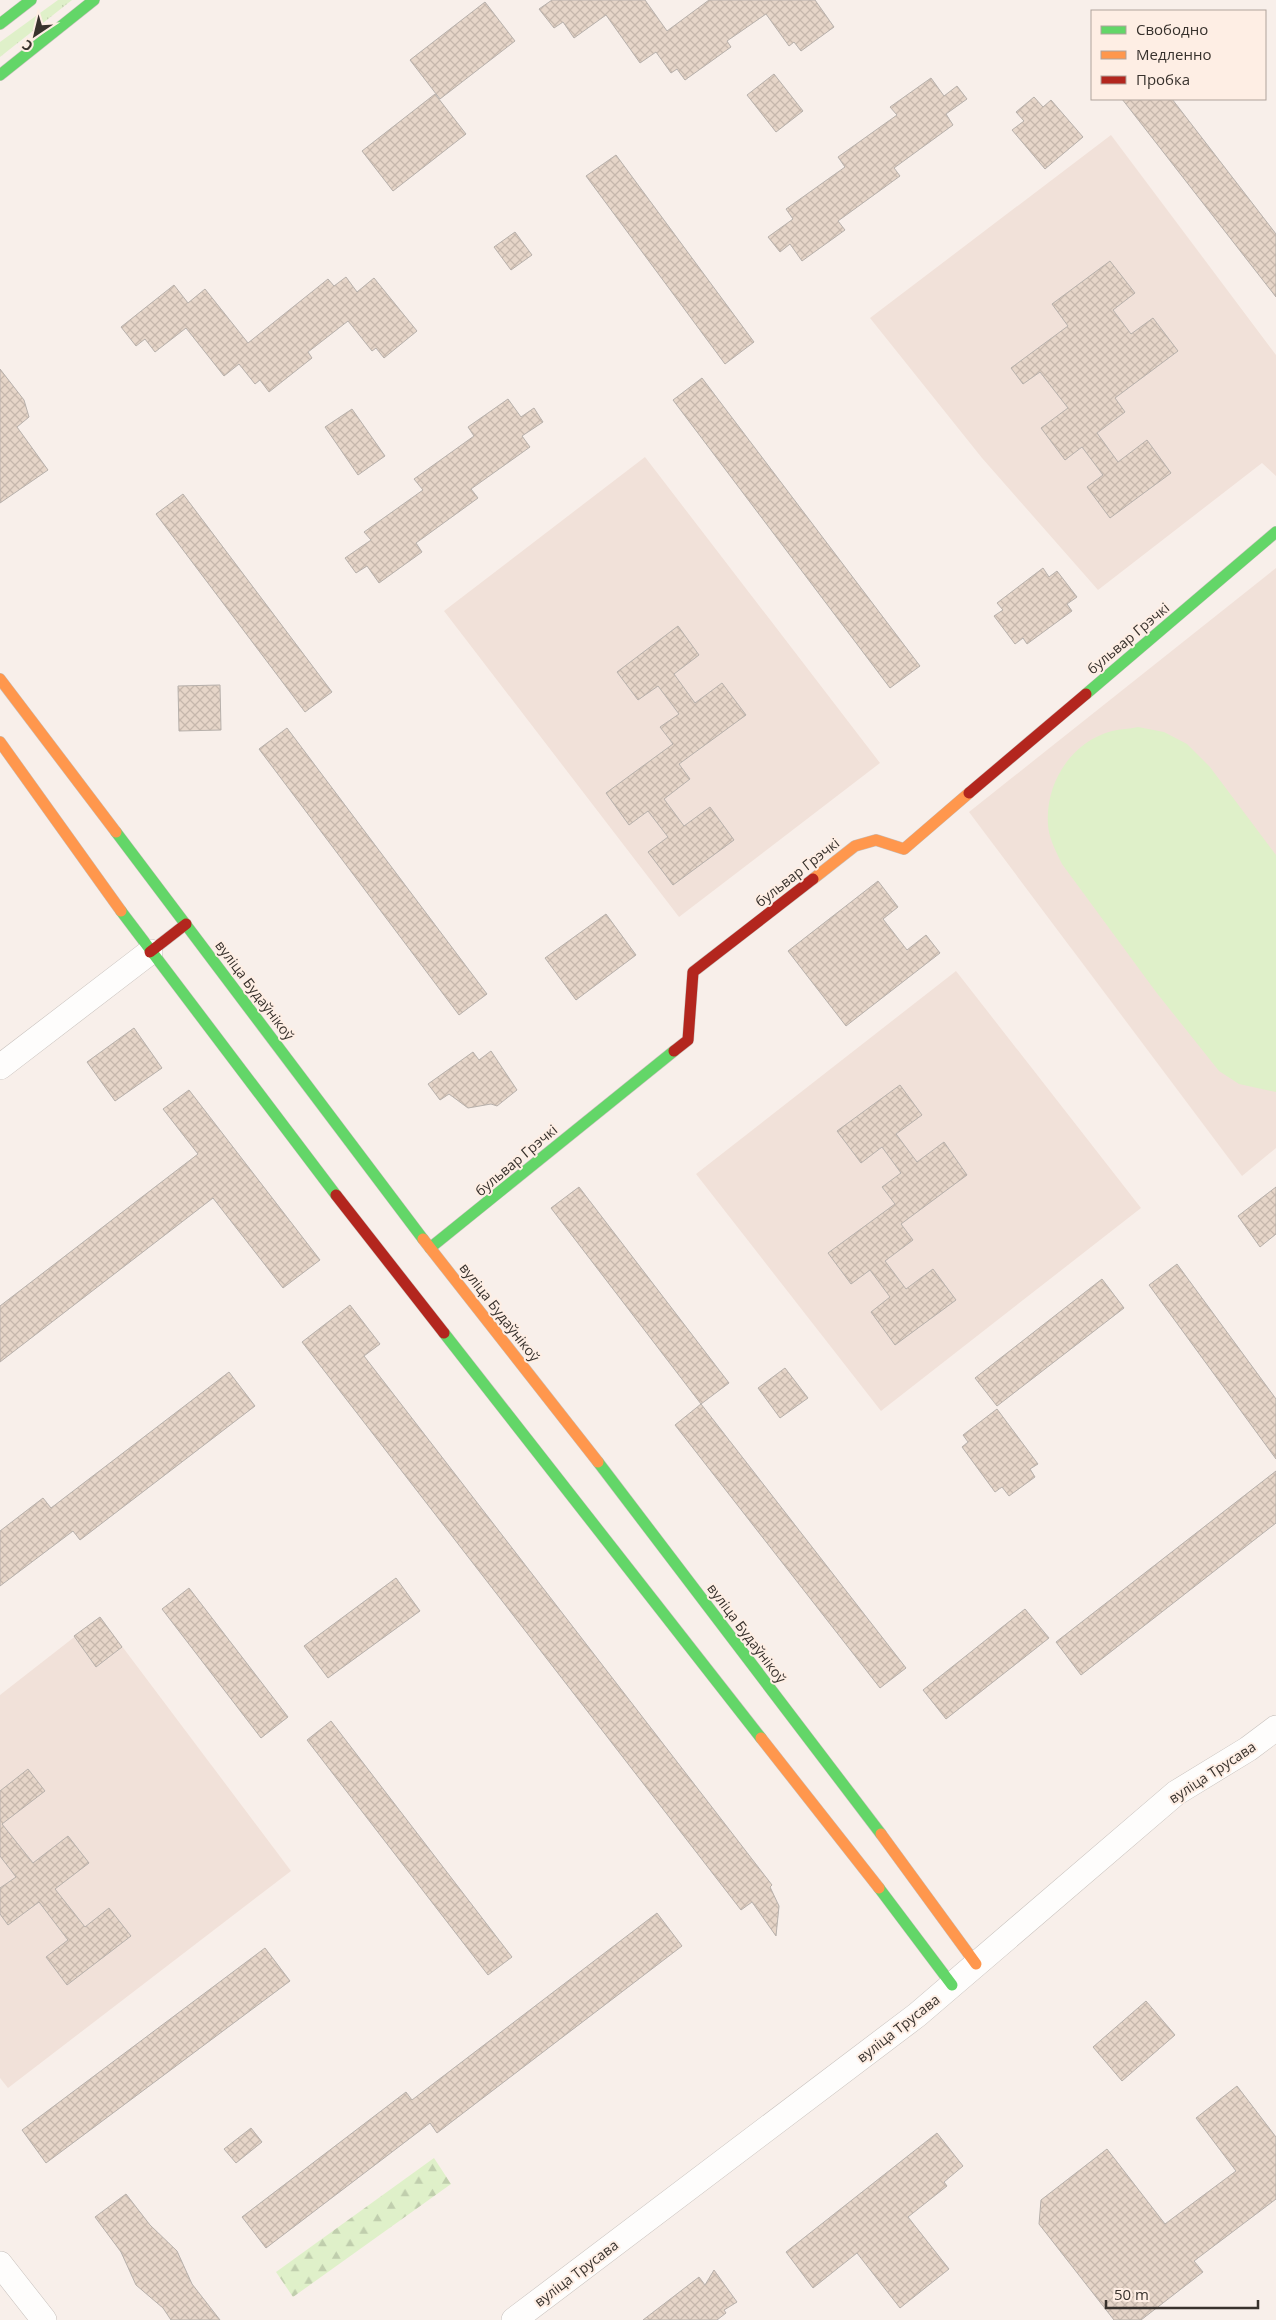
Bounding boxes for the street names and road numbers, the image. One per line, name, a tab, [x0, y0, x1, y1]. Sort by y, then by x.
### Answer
street label: бульвар Грэчкі	[1083, 598, 1173, 678]
street label: бульвар Грэчкі	[751, 833, 843, 911]
street label: вуліца Будаўнікоў	[211, 936, 299, 1045]
street label: бульвар Грэчкі	[471, 1120, 561, 1200]
street label: вуліца Будаўнікоў	[455, 1259, 545, 1366]
street label: вуліца Будаўнікоў	[703, 1579, 791, 1688]
street label: вуліца Трусава	[1165, 1737, 1259, 1807]
street label: вуліца Трусава	[853, 1990, 943, 2066]
street label: вуліца Трусава	[530, 2235, 622, 2311]

